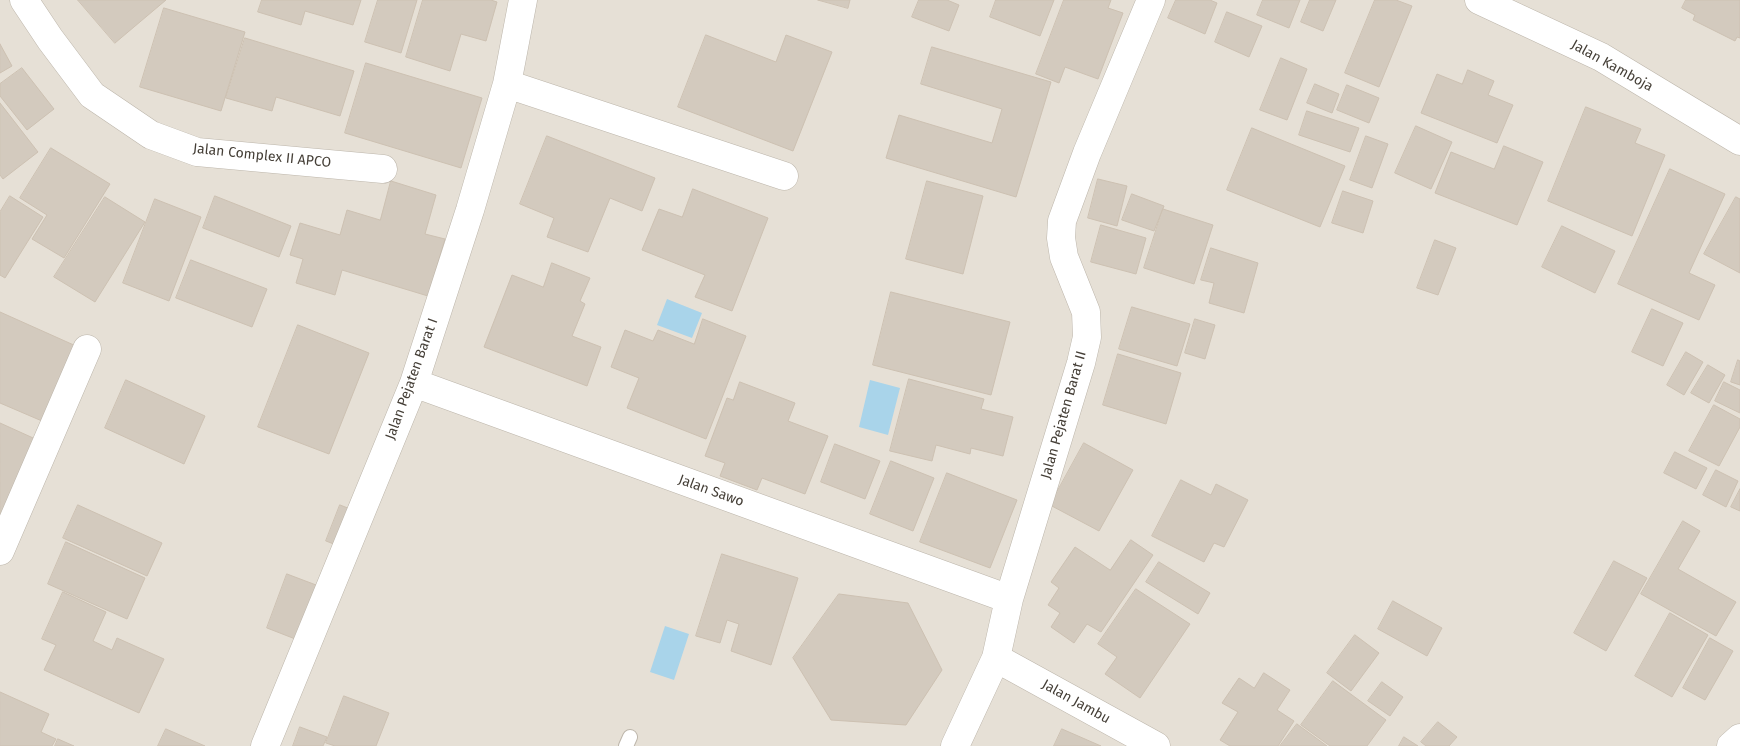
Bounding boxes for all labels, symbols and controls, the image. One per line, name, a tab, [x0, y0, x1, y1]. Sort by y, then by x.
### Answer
street label: Jalan Kamboja	[1568, 37, 1656, 95]
street label: Jalan Complex II APCO	[192, 140, 332, 172]
street label: Jalan Pejaten Barat I	[382, 316, 442, 442]
street label: Jalan Pejaten Barat II	[1038, 349, 1090, 481]
street label: Jalan Sawo	[676, 471, 746, 511]
street label: Jalan Jambu	[1039, 676, 1113, 728]

